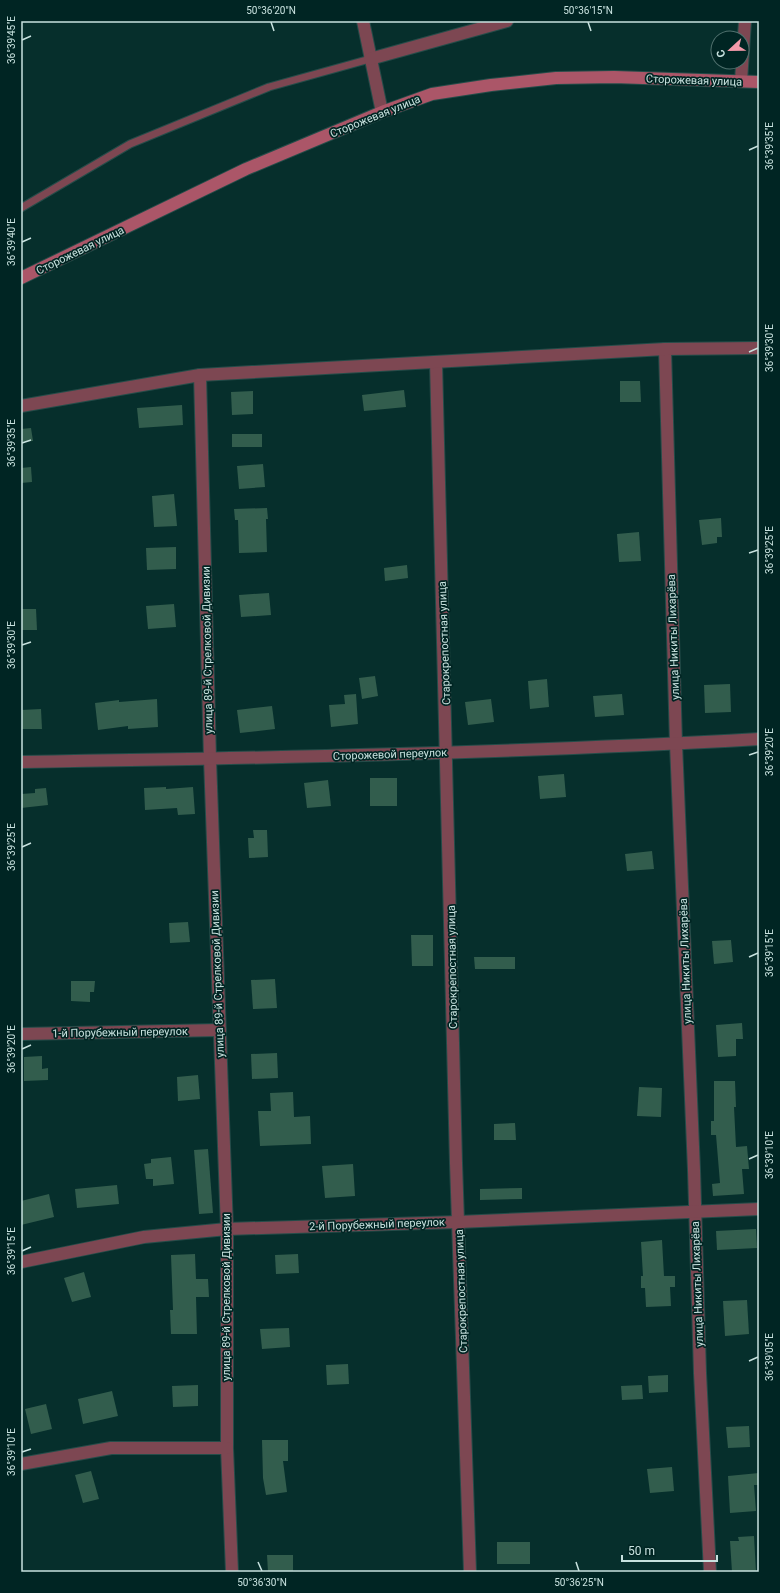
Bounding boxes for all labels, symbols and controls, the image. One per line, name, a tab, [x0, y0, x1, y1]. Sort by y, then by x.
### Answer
text: 50°36'20"N	[246, 5, 296, 16]
text: 50°36'15"N	[563, 5, 613, 16]
text: 36°39'45"E	[6, 16, 17, 64]
north arrow	[710, 30, 750, 70]
text: С	[714, 48, 729, 59]
street label: Сторожевая улица	[646, 72, 742, 89]
street label: Сторожевая улица	[328, 92, 422, 141]
text: 36°39'35"E	[764, 122, 775, 170]
text: 36°39'40"E	[6, 218, 17, 266]
street label: Сторожевая улица	[34, 224, 126, 277]
text: 36°39'30"E	[764, 324, 775, 372]
text: 36°39'35"E	[6, 419, 17, 467]
text: 36°39'25"E	[764, 526, 775, 574]
street label: улица 89-й Стрелковой Дивизии	[200, 566, 215, 734]
street label: улица Никиты Лихарёва	[665, 574, 682, 700]
street label: Старокрепостная улица	[436, 581, 453, 705]
text: 36°39'30"E	[6, 621, 17, 669]
text: 36°39'20"E	[764, 728, 775, 776]
street label: Сторожевой переулок	[333, 746, 447, 763]
text: 36°39'25"E	[6, 823, 17, 871]
street label: улица 89-й Стрелковой Дивизии	[208, 890, 227, 1058]
street label: улица Никиты Лихарёва	[677, 898, 694, 1024]
street label: Старокрепостная улица	[445, 905, 460, 1029]
text: 36°39'15"E	[764, 929, 775, 977]
text: 36°39'20"E	[6, 1025, 17, 1073]
street label: 1-й Порубежный переулок	[52, 1025, 188, 1040]
text: 36°39'10"E	[764, 1131, 775, 1179]
street label: улица 89-й Стрелковой Дивизии	[220, 1213, 233, 1381]
street label: 2-й Порубежный переулок	[309, 1216, 445, 1233]
street label: улица Никиты Лихарёва	[689, 1221, 706, 1347]
text: 36°39'15"E	[6, 1227, 17, 1275]
street label: Старокрепостная улица	[453, 1229, 470, 1353]
text: 36°39'05"E	[764, 1333, 775, 1381]
text: 36°39'10"E	[6, 1428, 17, 1476]
scale bar	[622, 1537, 717, 1563]
text: 50 m	[628, 1544, 655, 1558]
text: 50°36'30"N	[237, 1577, 287, 1588]
text: 50°36'25"N	[554, 1577, 604, 1588]

